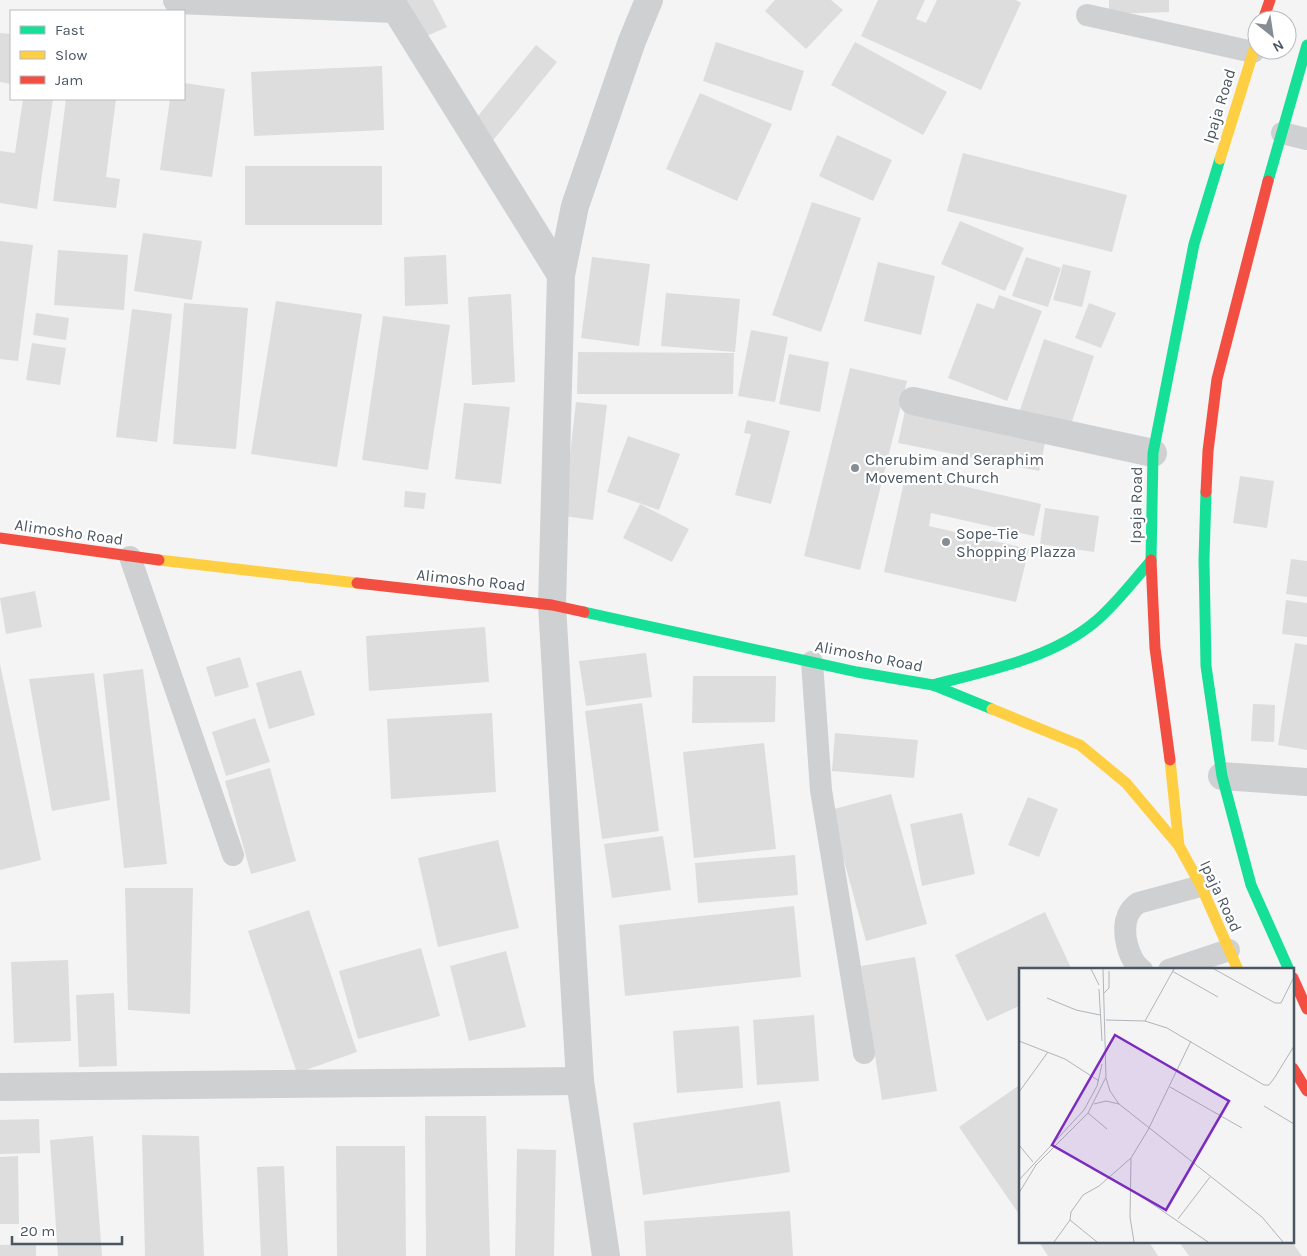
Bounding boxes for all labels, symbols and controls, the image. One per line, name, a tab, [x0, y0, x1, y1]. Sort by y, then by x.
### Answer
legend	[10, 10, 185, 100]
north arrow	[1247, 10, 1297, 60]
text: Fast	[55, 21, 85, 39]
text: N	[1270, 36, 1287, 56]
text: Slow	[55, 46, 87, 64]
street label: Ipaja Road	[1199, 66, 1239, 146]
text: Jam	[55, 71, 83, 89]
place label: Cherubim and Seraphim Movement Church	[865, 450, 1044, 487]
marker: Cherubim and Seraphim Movement Church	[849, 462, 861, 474]
street label: Ipaja Road	[1126, 466, 1146, 544]
street label: Alimosho Road	[13, 515, 125, 549]
place label: Sope-Tie Shopping Plazza	[956, 524, 1076, 561]
marker: Sope-Tie Shopping Plazza	[940, 536, 952, 548]
street label: Alimosho Road	[416, 565, 526, 595]
street label: Alimosho Road	[813, 636, 925, 676]
street label: Ipaja Road	[1196, 857, 1246, 935]
inset map	[1019, 968, 1294, 1244]
scale bar	[12, 1214, 122, 1246]
text: 20 m	[20, 1222, 55, 1240]

